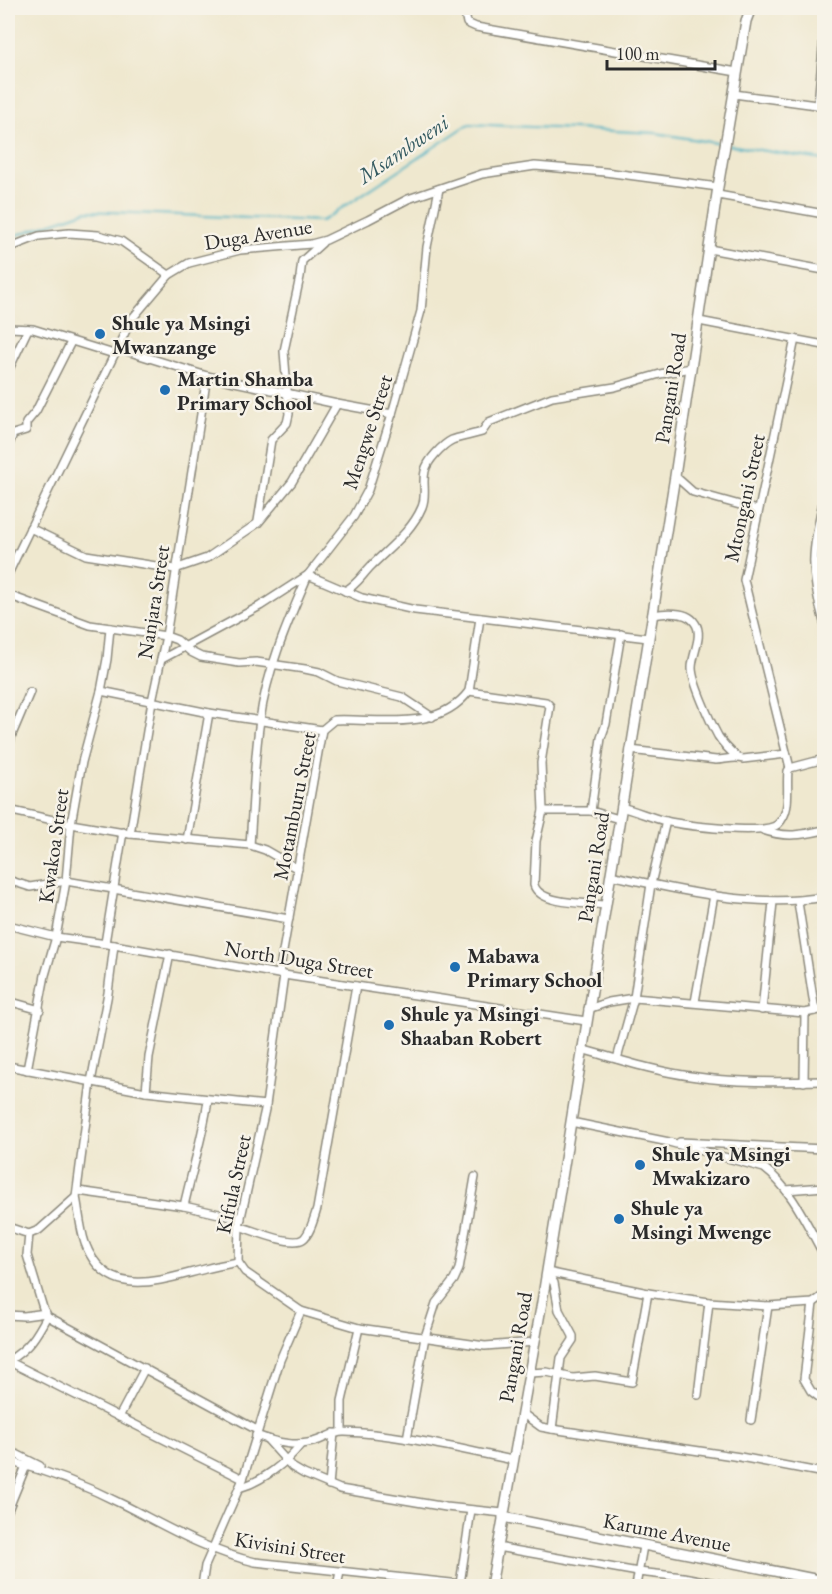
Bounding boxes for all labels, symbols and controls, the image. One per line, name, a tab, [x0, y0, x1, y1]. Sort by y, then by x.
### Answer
scale bar	[607, 33, 715, 71]
text: 100 m	[616, 42, 660, 65]
water label: Msambweni	[350, 107, 456, 191]
street label: Duga Avenue	[202, 212, 314, 256]
place label: Shule ya Msingi Mwanzange	[112, 309, 250, 360]
marker: Shule ya Msingi Mwanzange	[93, 327, 107, 341]
street label: Pangani Road	[648, 330, 692, 445]
place label: Martin Shamba Primary School	[177, 365, 314, 416]
street label: Mengwe Street	[336, 371, 398, 493]
marker: Martin Shamba Primary School	[158, 383, 172, 397]
street label: Mtongani Street	[717, 431, 771, 565]
street label: Nanjara Street	[131, 543, 175, 661]
street label: Motamburu Street	[266, 729, 322, 882]
street label: Kwakoa Street	[32, 787, 74, 905]
street label: Pangani Road	[571, 809, 615, 924]
street label: North Duga Street	[223, 934, 376, 984]
place label: Mabawa Primary School	[467, 942, 602, 993]
marker: Mabawa Primary School	[448, 960, 462, 974]
place label: Shule ya Msingi Shaaban Robert	[401, 1000, 542, 1051]
marker: Shule ya Msingi Shaaban Robert	[382, 1018, 396, 1032]
street label: Kifula Street	[209, 1131, 257, 1236]
place label: Shule ya Msingi Mwakizaro	[652, 1140, 790, 1191]
marker: Shule ya Msingi Mwakizaro	[633, 1158, 647, 1172]
place label: Shule ya Msingi Mwenge	[631, 1194, 771, 1245]
marker: Shule ya Msingi Mwenge	[612, 1212, 626, 1226]
street label: Pangani Road	[492, 1289, 538, 1404]
street label: Karume Avenue	[601, 1506, 733, 1558]
street label: Kivisini Street	[232, 1525, 348, 1569]

